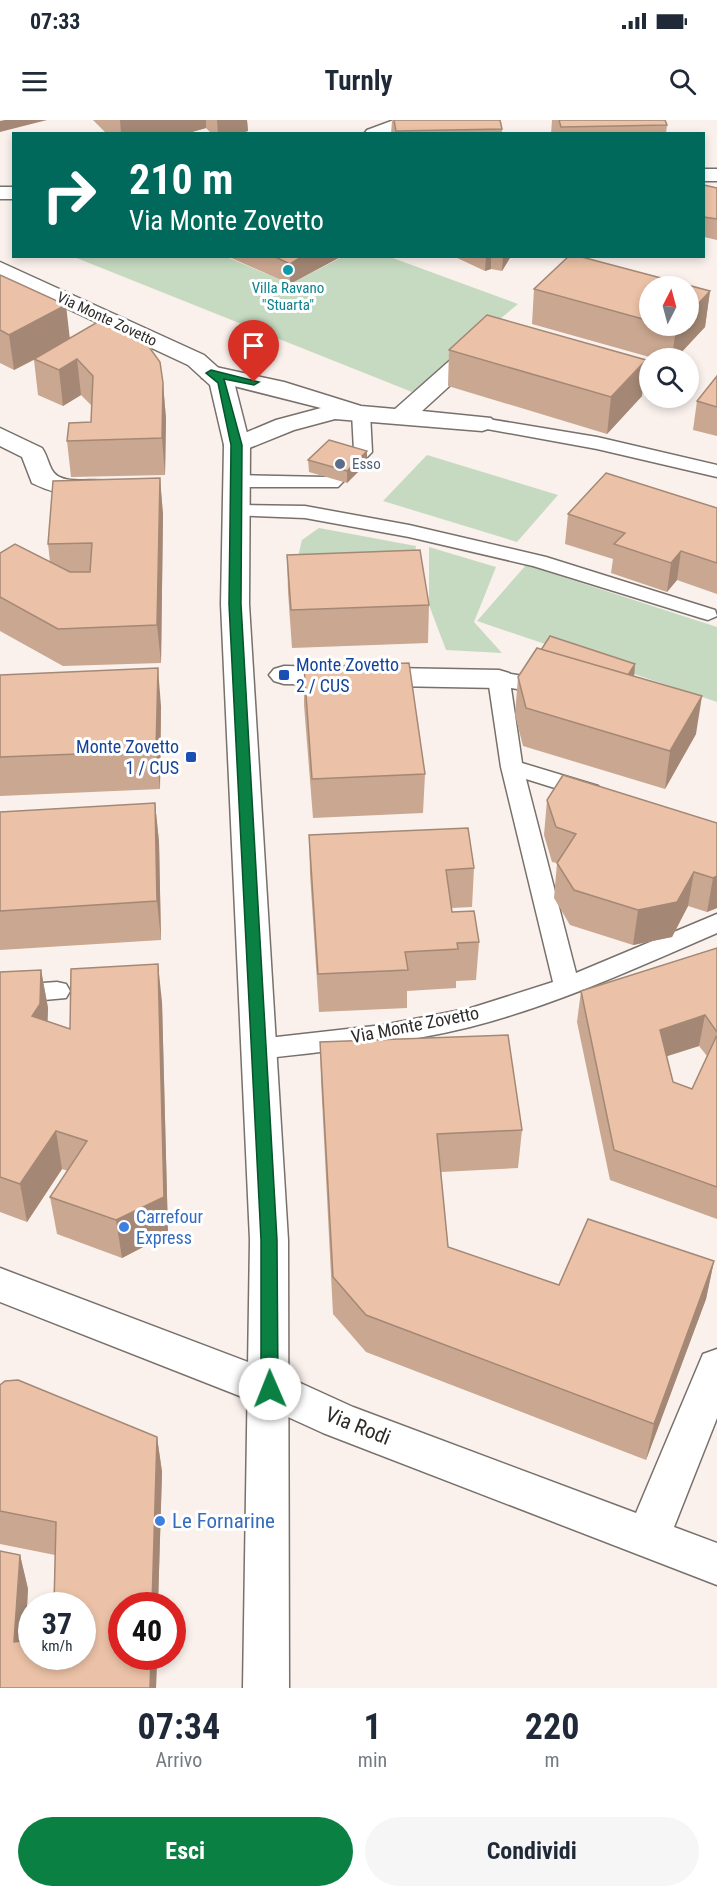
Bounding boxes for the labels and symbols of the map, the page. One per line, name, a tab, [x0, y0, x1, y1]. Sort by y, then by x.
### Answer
marker: Villa Ravano "Stuarta"	[281, 263, 295, 277]
north arrow	[639, 276, 699, 336]
place label: Villa Ravano "Stuarta"	[252, 279, 324, 314]
street label: Via Monte Zovetto	[54, 288, 160, 350]
pin	[228, 320, 279, 382]
place label: Esso	[352, 455, 381, 473]
marker: Esso	[333, 457, 347, 471]
place label: Monte Zovetto 2 / CUS	[296, 654, 399, 696]
marker: Monte Zovetto 2 / CUS	[277, 668, 291, 682]
place label: Monte Zovetto 1 / CUS	[76, 736, 179, 778]
marker: Monte Zovetto 1 / CUS	[184, 750, 198, 764]
street label: Via Monte Zovetto	[349, 1002, 481, 1047]
place label: Carrefour Express	[136, 1206, 203, 1248]
marker: Carrefour Express	[117, 1220, 131, 1234]
position arrow	[238, 1357, 302, 1421]
street label: Via Rodi	[322, 1402, 394, 1450]
place label: Le Fornarine	[172, 1509, 275, 1533]
marker: Le Fornarine	[153, 1514, 167, 1528]
speed limit sign: 40	[108, 1592, 186, 1670]

